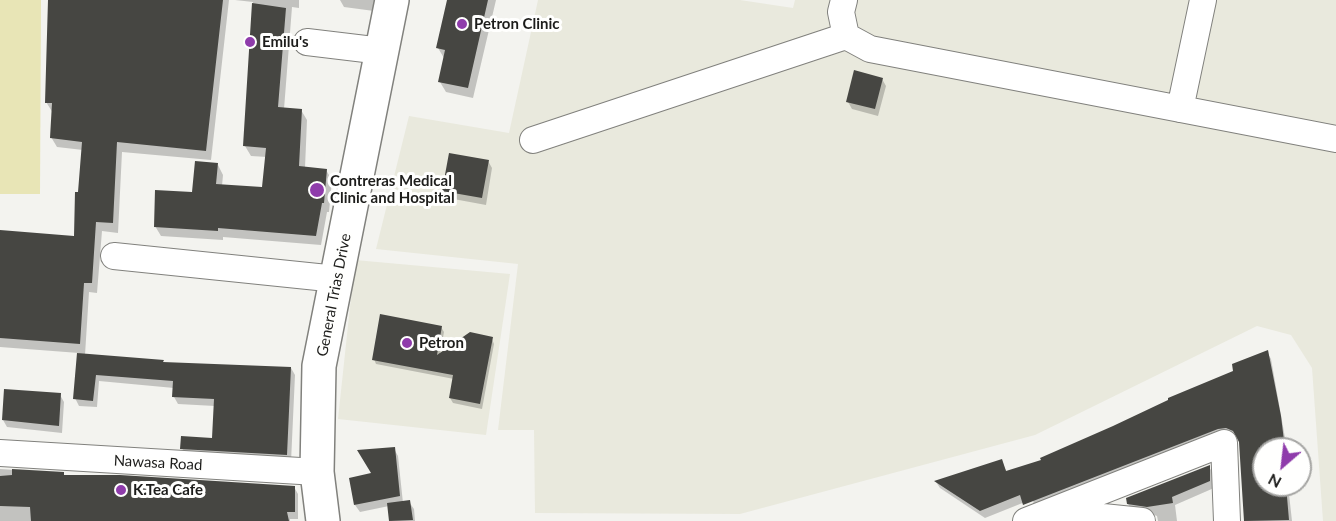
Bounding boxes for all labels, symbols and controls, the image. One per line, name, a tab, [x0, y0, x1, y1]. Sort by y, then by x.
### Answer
place label: Petron Clinic	[474, 15, 560, 33]
marker: Petron Clinic	[455, 17, 469, 31]
place label: Emilu's	[262, 33, 309, 51]
marker: Emilu's	[243, 35, 257, 49]
place label: Contreras Medical Clinic and Hospital	[330, 172, 455, 207]
marker: Contreras Medical Clinic and Hospital	[308, 181, 326, 199]
street label: General Trias Drive	[313, 232, 355, 358]
place label: Petron	[419, 334, 464, 352]
marker: Petron	[400, 336, 414, 350]
north arrow	[1252, 437, 1312, 497]
street label: Nawasa Road	[113, 452, 203, 474]
text: N	[1264, 470, 1284, 493]
place label: K.Tea Cafe	[133, 481, 203, 499]
marker: K.Tea Cafe	[114, 483, 128, 497]

